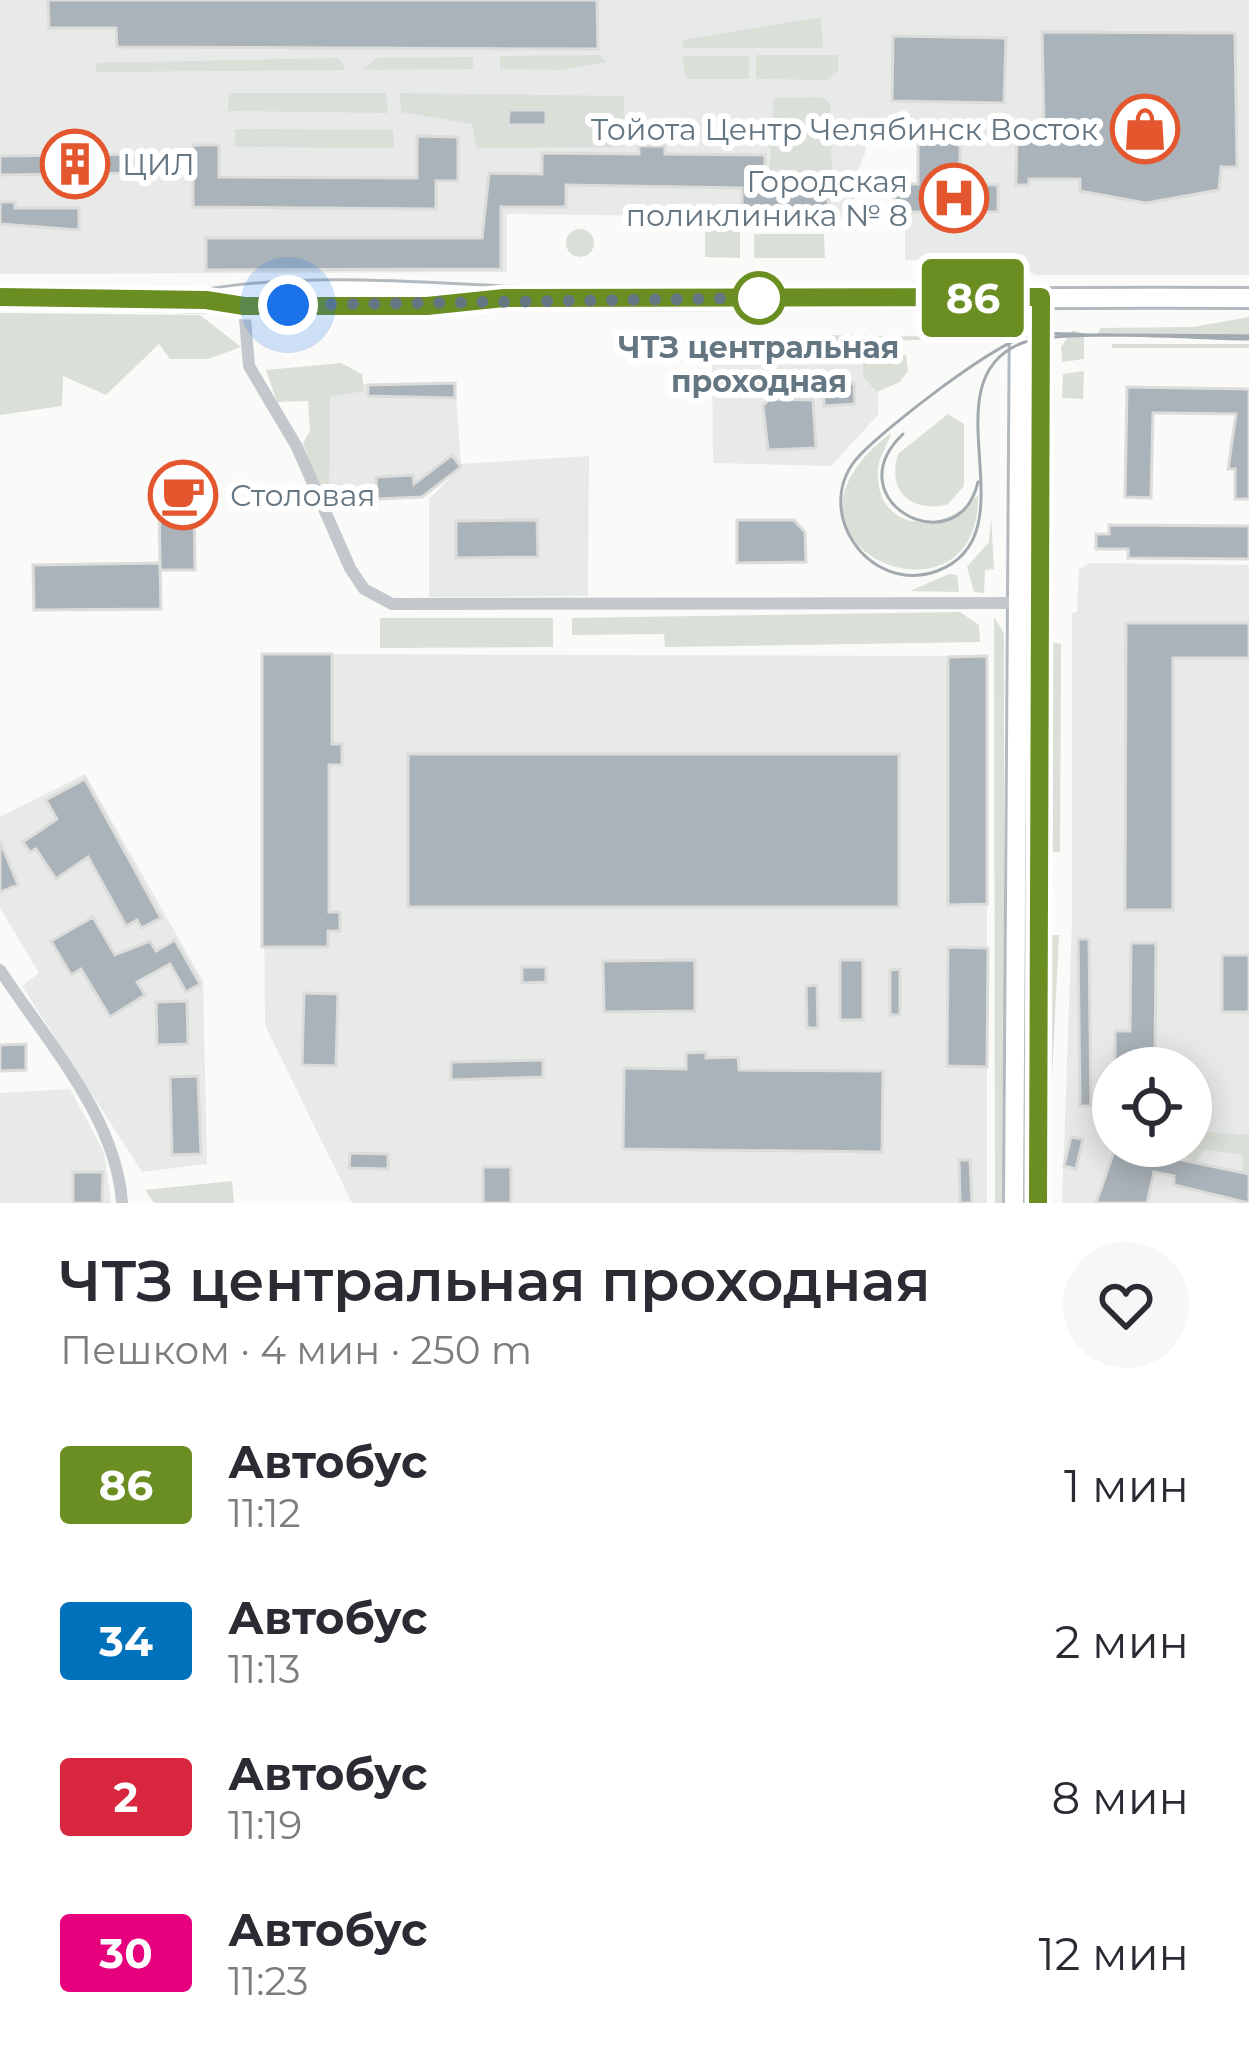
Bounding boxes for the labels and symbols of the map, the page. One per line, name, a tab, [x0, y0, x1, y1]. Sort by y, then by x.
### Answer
shop icon: Тойота Центр Челябинск Восток	[1110, 94, 1180, 164]
place label: Тойота Центр Челябинск Восток	[591, 111, 1099, 148]
building icon: ЦИЛ	[40, 129, 110, 199]
place label: ЦИЛ	[122, 146, 195, 183]
place label: Городская поликлиника № 8	[626, 163, 908, 234]
hospital icon: Городская поликлиника № 8	[919, 163, 989, 233]
line badge: 86	[919, 259, 1027, 337]
marker: ЧТЗ центральная проходная	[734, 273, 784, 323]
your location	[258, 275, 318, 335]
place label: ЧТЗ центральная проходная	[619, 329, 899, 400]
cafe icon: Столовая	[148, 460, 218, 530]
place label: Столовая	[230, 477, 375, 514]

